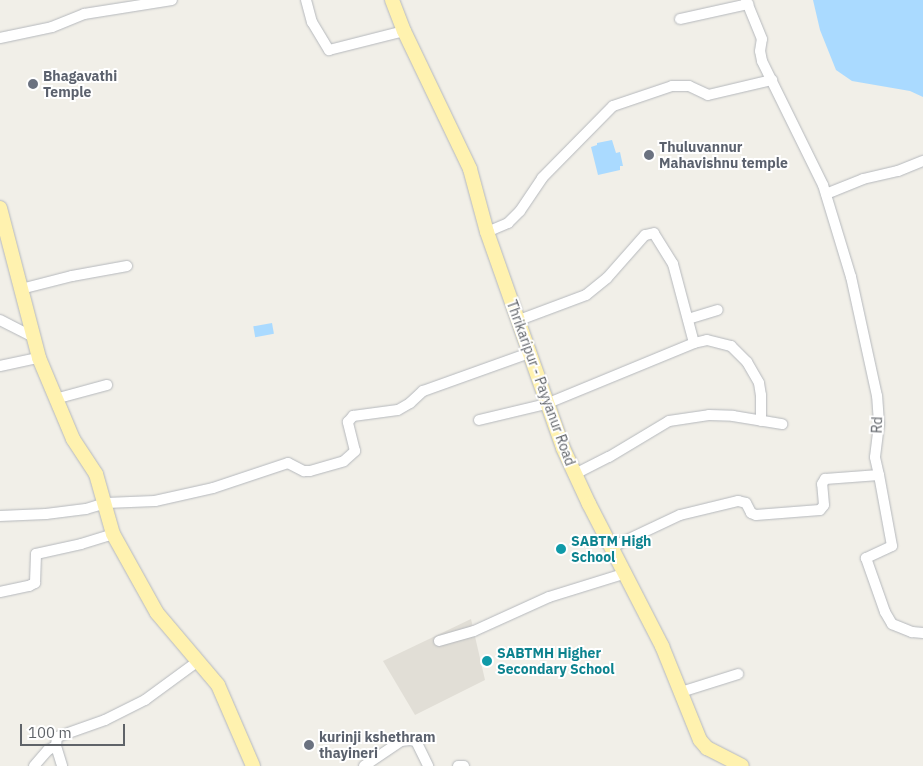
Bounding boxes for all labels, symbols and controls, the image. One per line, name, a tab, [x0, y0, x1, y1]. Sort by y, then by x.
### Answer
place label: Bhagavathi Temple	[43, 68, 117, 100]
marker: Bhagavathi Temple	[27, 78, 39, 90]
place label: Thuluvannur Mahavishnu temple	[659, 139, 788, 172]
marker: Thuluvannur Mahavishnu temple	[643, 149, 655, 161]
street label: Thrikaripur - Payyanur Road	[503, 298, 579, 468]
street label: Rd	[868, 416, 886, 434]
place label: SABTM High School	[571, 533, 651, 566]
marker: SABTM High School	[555, 543, 567, 555]
place label: SABTMH Higher Secondary School	[497, 645, 614, 678]
marker: SABTMH Higher Secondary School	[481, 655, 493, 667]
scale bar	[22, 714, 128, 746]
text: 100 m	[28, 723, 72, 742]
place label: kurinji kshethram thayineri	[319, 729, 435, 762]
marker: kurinji kshethram thayineri	[303, 739, 315, 751]

